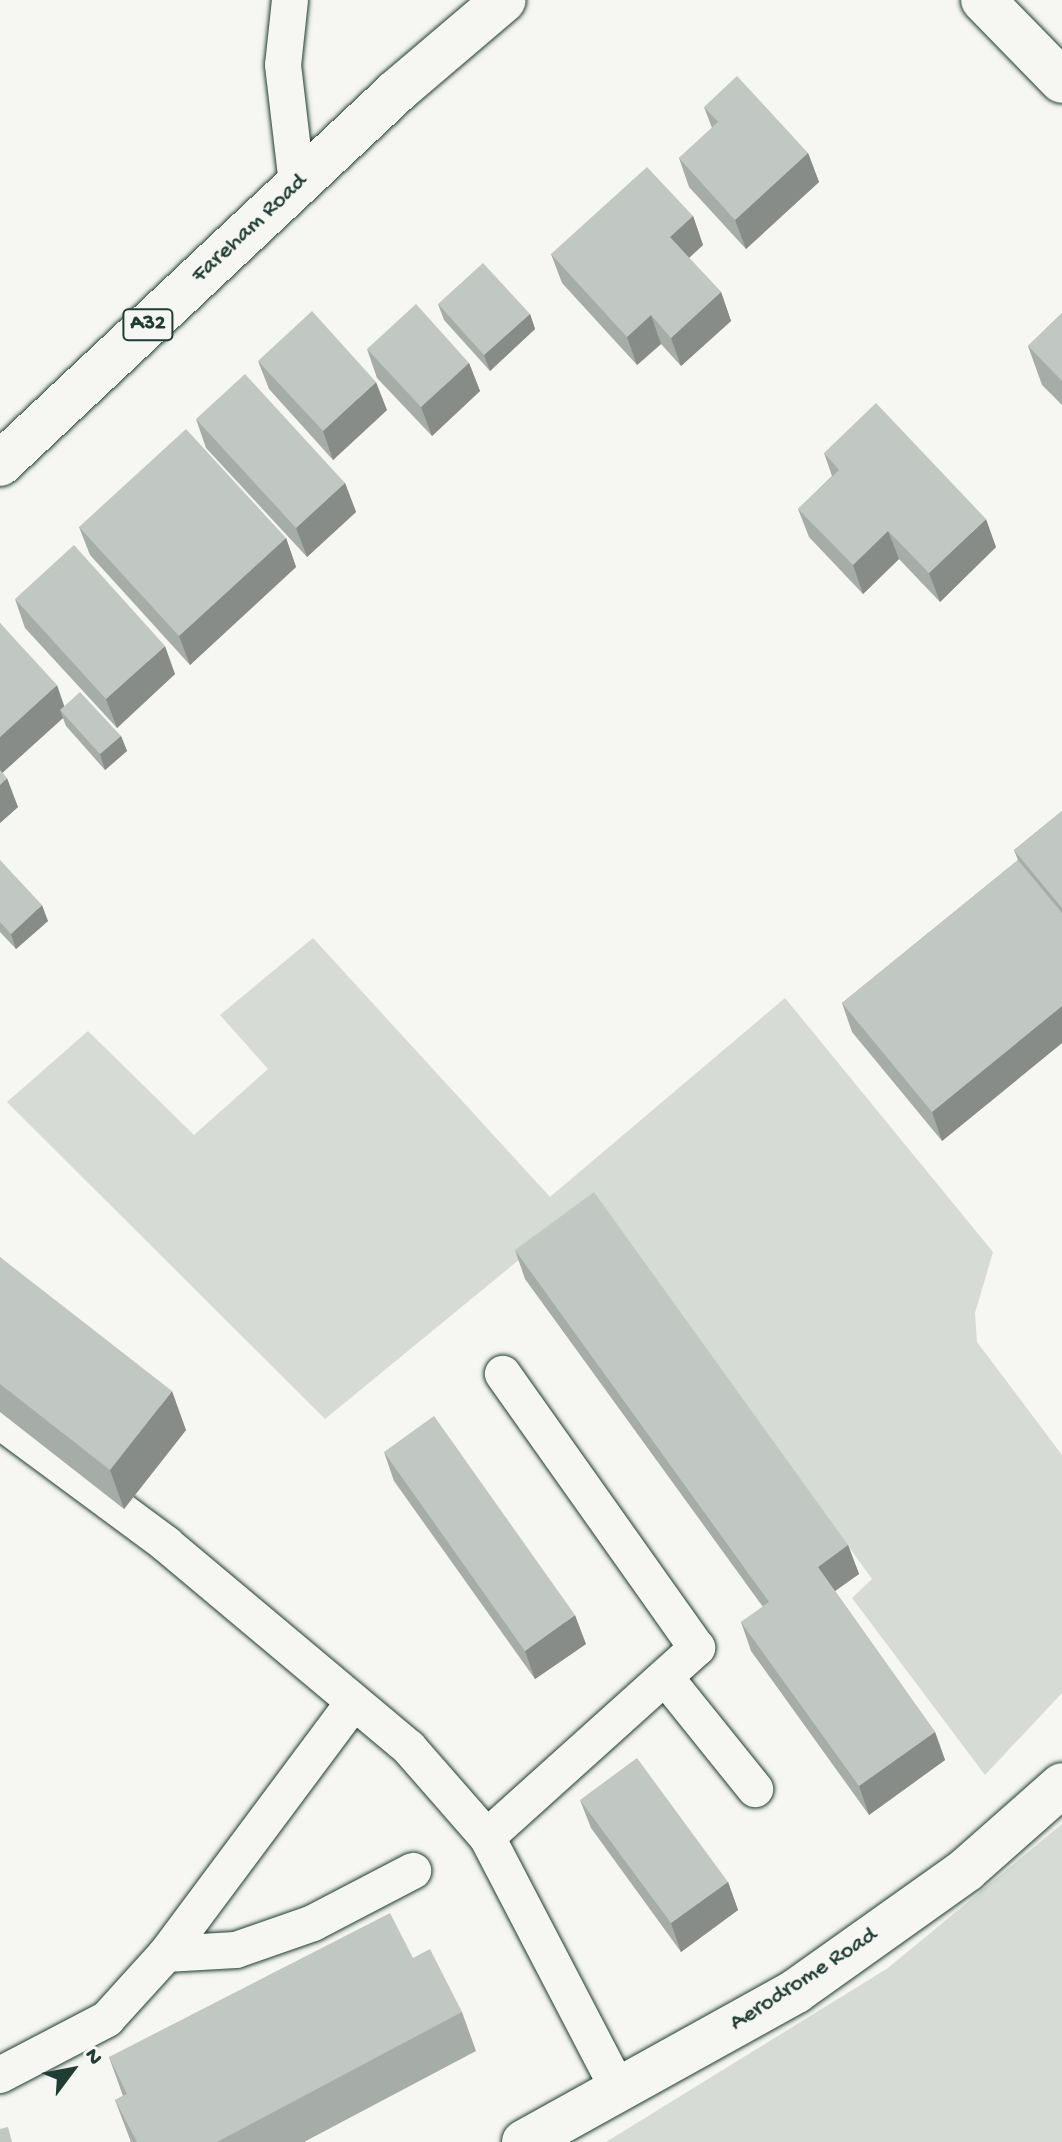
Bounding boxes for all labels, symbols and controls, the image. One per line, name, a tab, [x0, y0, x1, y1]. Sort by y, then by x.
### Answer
street label: Fareham Road	[186, 168, 314, 290]
road number: A32	[122, 307, 174, 343]
street label: Aerodrome Road	[725, 1922, 883, 2038]
north arrow	[32, 2030, 112, 2110]
text: N	[78, 2044, 107, 2070]

